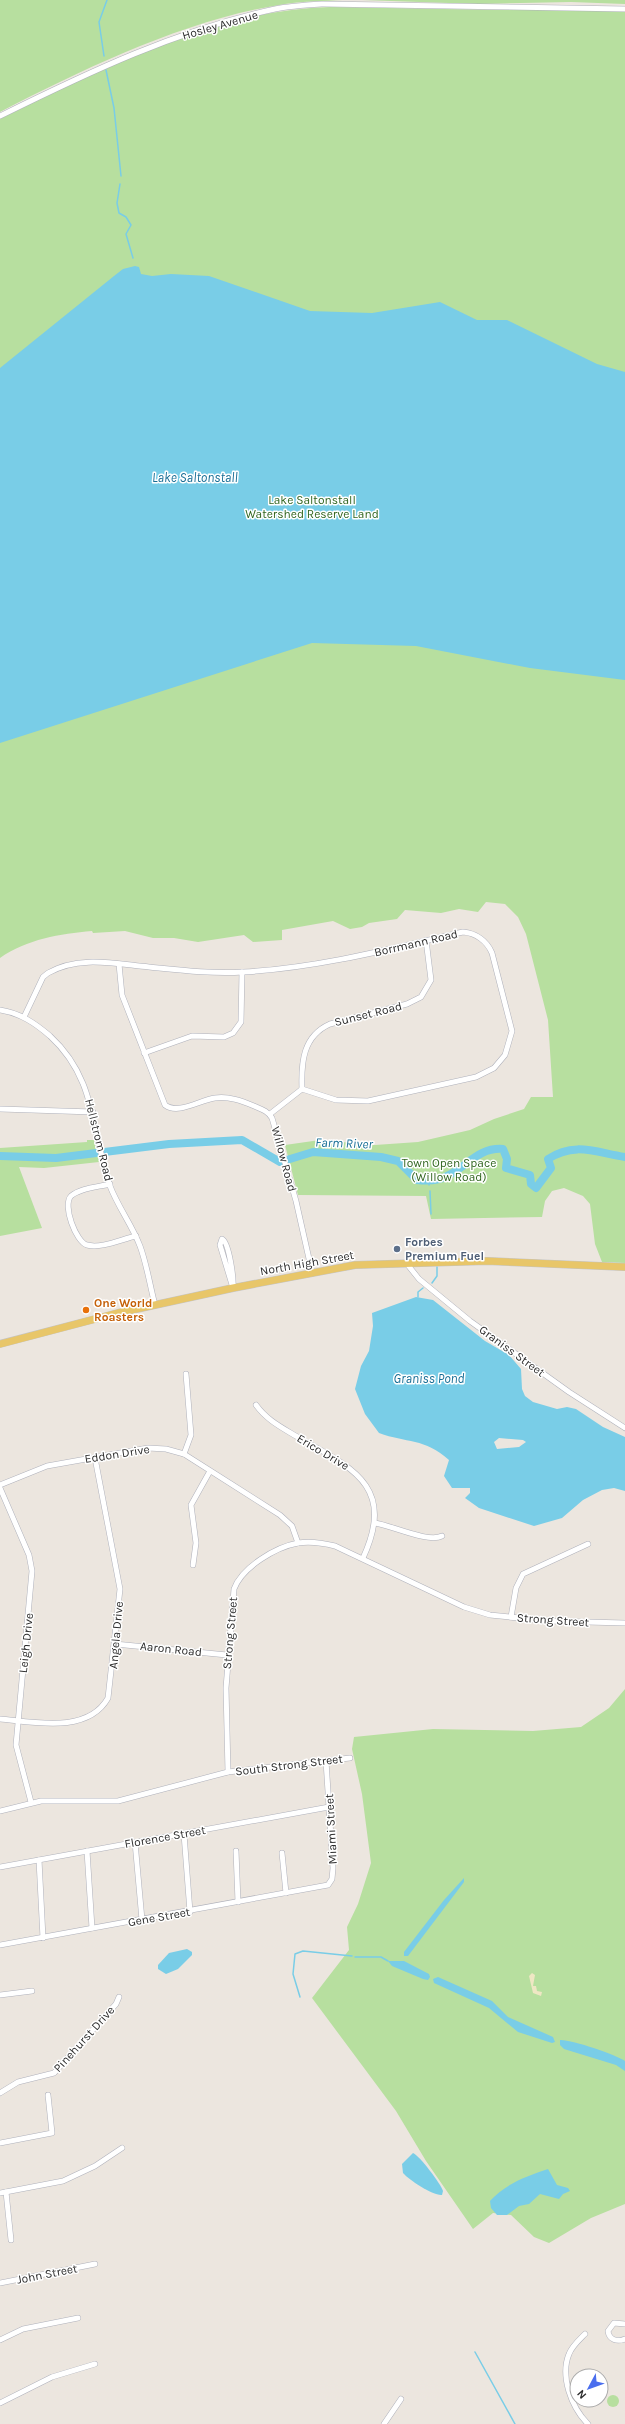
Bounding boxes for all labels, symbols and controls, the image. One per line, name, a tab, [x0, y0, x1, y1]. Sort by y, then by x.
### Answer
street label: Hosley Avenue	[180, 7, 260, 43]
water label: Lake Saltonstall	[152, 470, 238, 485]
park label: Lake Saltonstall Watershed Reserve Land	[245, 493, 379, 521]
street label: Borrmann Road	[373, 927, 459, 959]
street label: Sunset Road	[333, 999, 403, 1029]
street label: Hellstrom Road	[82, 1097, 116, 1183]
street label: Willow Road	[269, 1125, 299, 1193]
water label: Farm River	[315, 1134, 374, 1152]
park label: Town Open Space (Willow Road)	[402, 1156, 496, 1184]
place label: Forbes Premium Fuel	[405, 1235, 484, 1263]
marker: Forbes Premium Fuel	[392, 1244, 402, 1254]
street label: North High Street	[259, 1248, 356, 1278]
place label: One World Roasters	[94, 1296, 152, 1324]
marker: One World Roasters	[81, 1305, 91, 1315]
street label: Graniss Street	[476, 1322, 548, 1380]
water label: Graniss Pond	[393, 1371, 465, 1386]
street label: Erico Drive	[294, 1431, 352, 1473]
street label: Eddon Drive	[83, 1442, 151, 1466]
street label: Strong Street	[220, 1596, 240, 1670]
street label: Angela Drive	[106, 1601, 126, 1669]
street label: Strong Street	[516, 1610, 590, 1630]
street label: Leigh Drive	[16, 1612, 36, 1674]
street label: Aaron Road	[139, 1639, 203, 1659]
street label: South Strong Street	[234, 1751, 344, 1779]
street label: Miami Street	[322, 1793, 340, 1865]
street label: Florence Street	[123, 1823, 207, 1851]
street label: Gene Street	[127, 1905, 192, 1929]
street label: Pinehurst Drive	[51, 2003, 117, 2075]
street label: John Street	[15, 2261, 79, 2287]
north arrow	[569, 2368, 609, 2408]
text: N	[574, 2387, 589, 2401]

